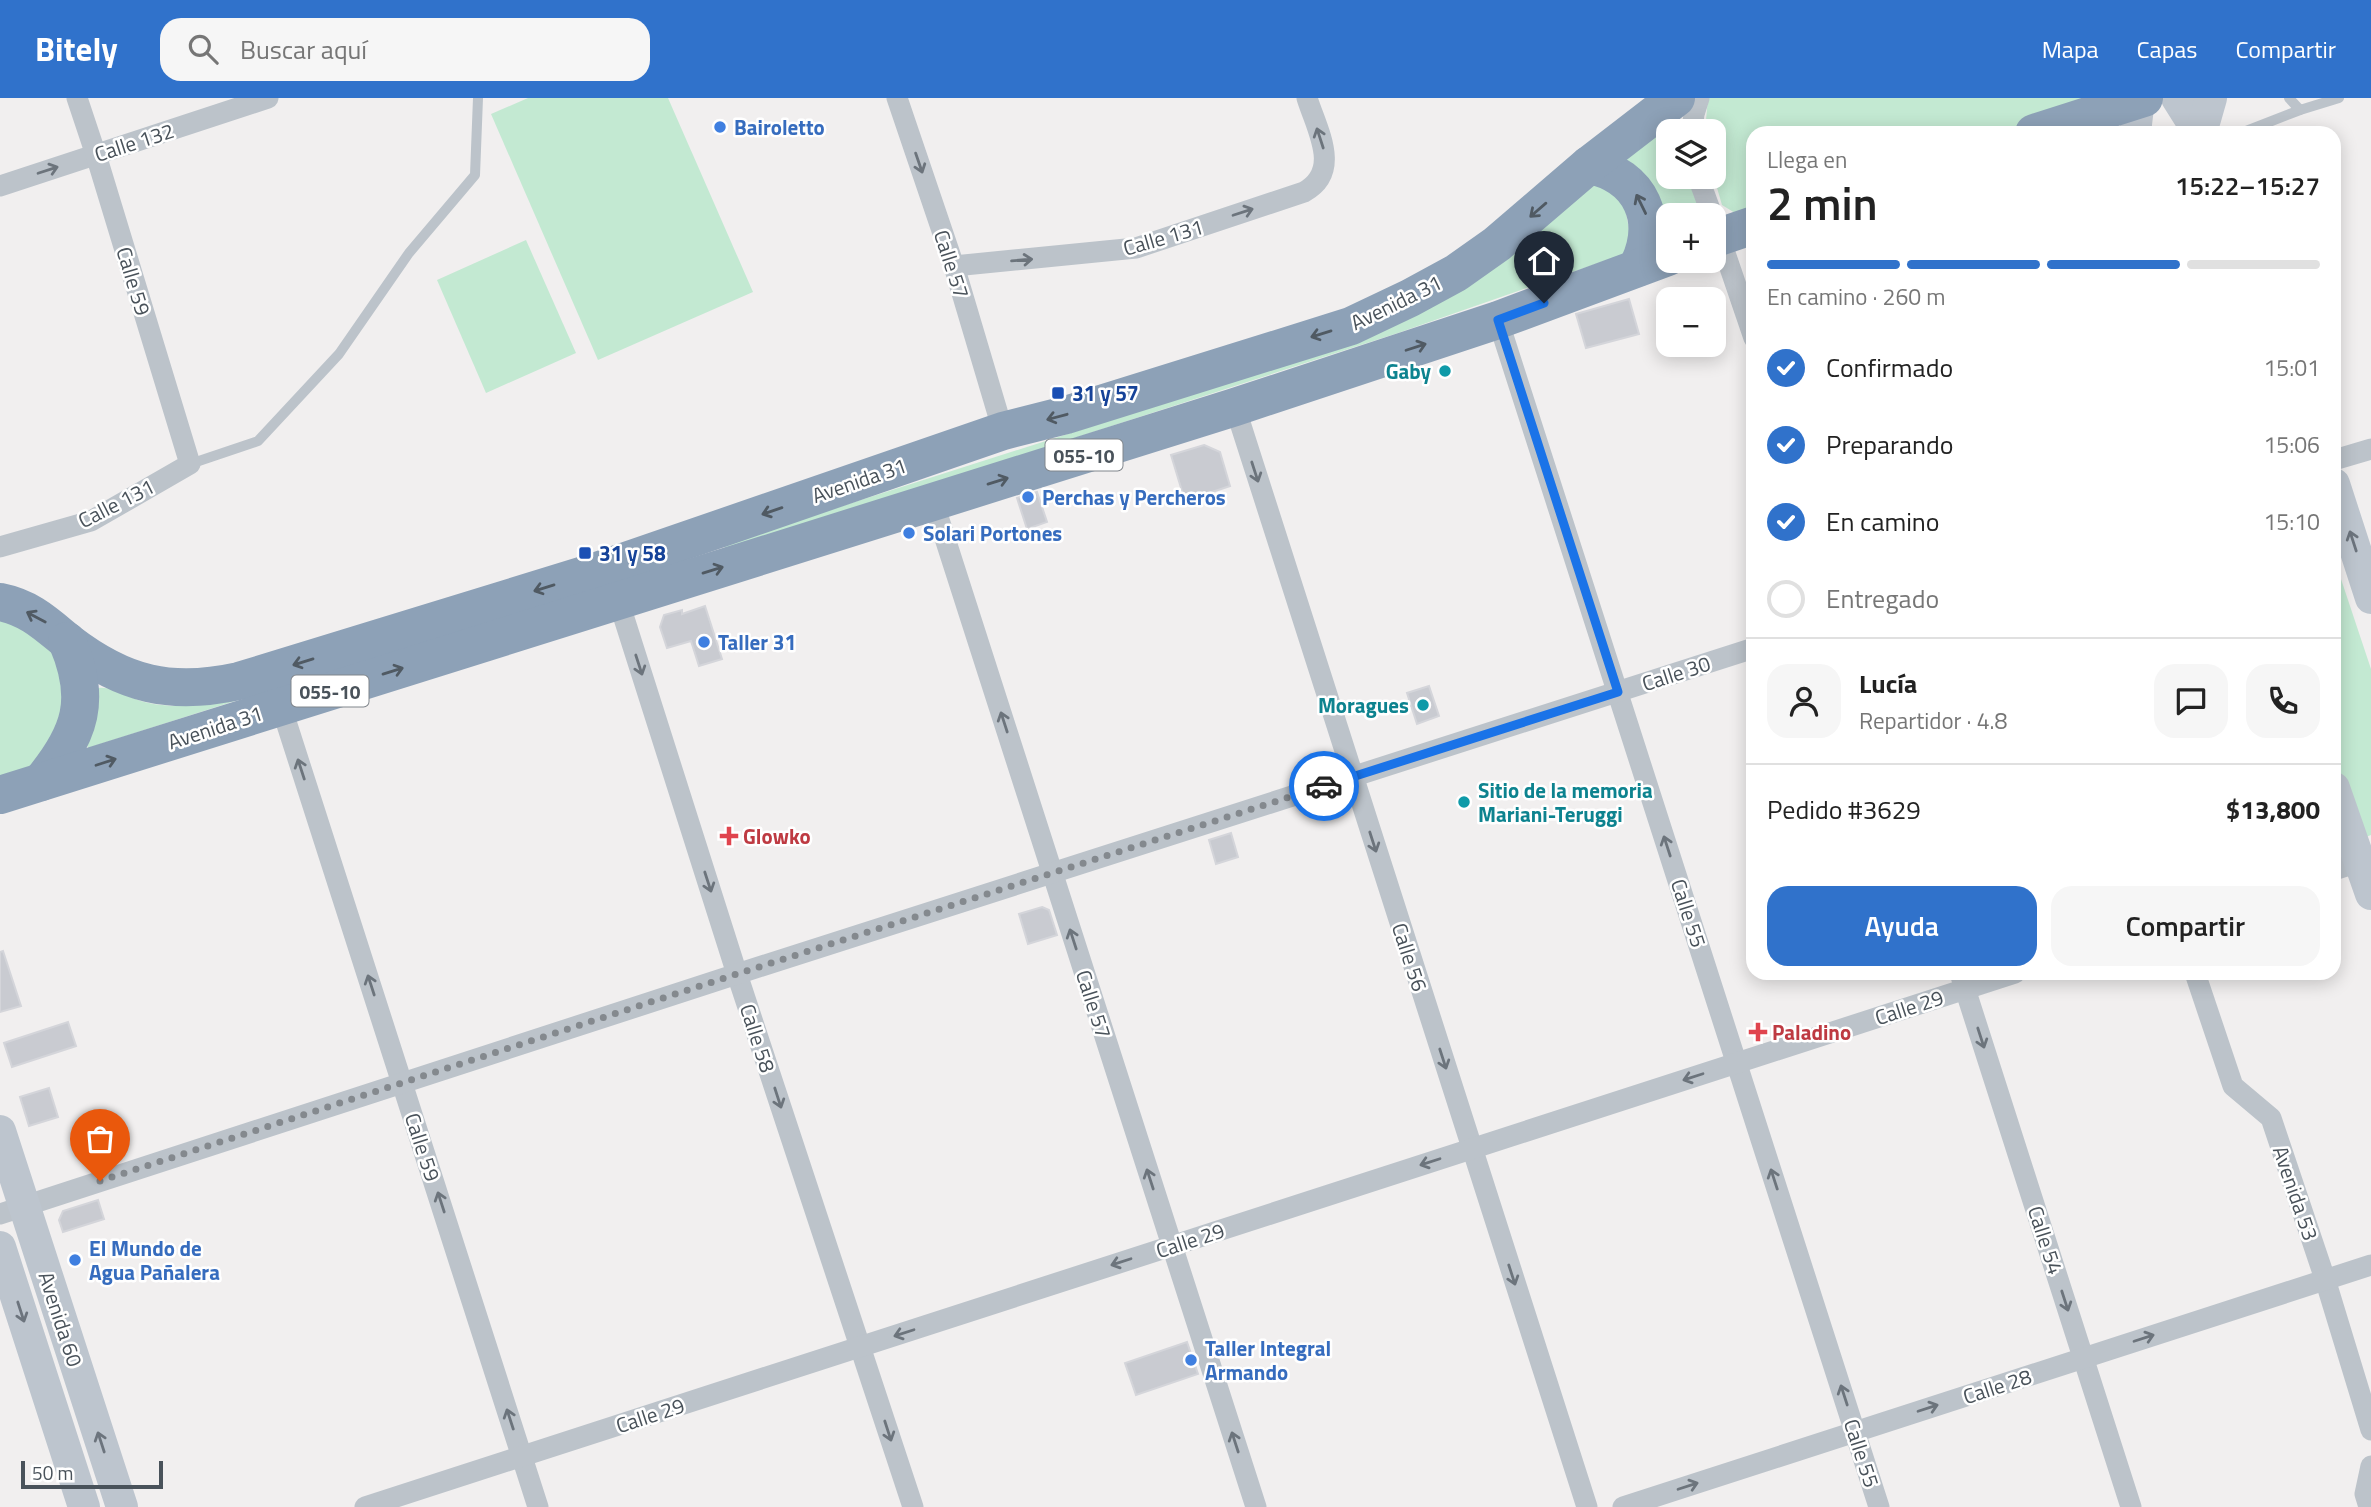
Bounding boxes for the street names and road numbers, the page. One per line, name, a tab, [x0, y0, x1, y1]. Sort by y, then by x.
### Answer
street label: Calle 132	[90, 114, 178, 170]
street label: Calle 131	[1119, 210, 1207, 264]
street label: Calle 57	[926, 226, 978, 302]
street label: Calle 59	[108, 243, 160, 319]
street label: Avenida 31	[1345, 266, 1447, 338]
road number: 055-10	[1046, 440, 1122, 470]
street label: Avenida 31	[807, 449, 911, 511]
street label: Calle 131	[72, 470, 160, 536]
street label: Calle 30	[1638, 647, 1714, 699]
road number: 055-10	[292, 676, 368, 706]
street label: Avenida 31	[163, 697, 267, 757]
street label: Calle 55	[1663, 875, 1715, 951]
street label: Calle 56	[1384, 919, 1436, 995]
street label: Calle 57	[1068, 966, 1120, 1042]
street label: Calle 29	[1871, 981, 1947, 1033]
street label: Calle 58	[732, 1000, 784, 1077]
street label: Calle 59	[397, 1109, 449, 1185]
street label: Avenida 53	[2265, 1141, 2327, 1245]
street label: Calle 54	[2020, 1202, 2072, 1278]
street label: Calle 29	[1152, 1214, 1228, 1266]
street label: Avenida 60	[31, 1267, 91, 1371]
street label: Calle 28	[1959, 1360, 2036, 1412]
street label: Calle 29	[612, 1389, 688, 1441]
street label: Calle 55	[1836, 1415, 1888, 1491]

